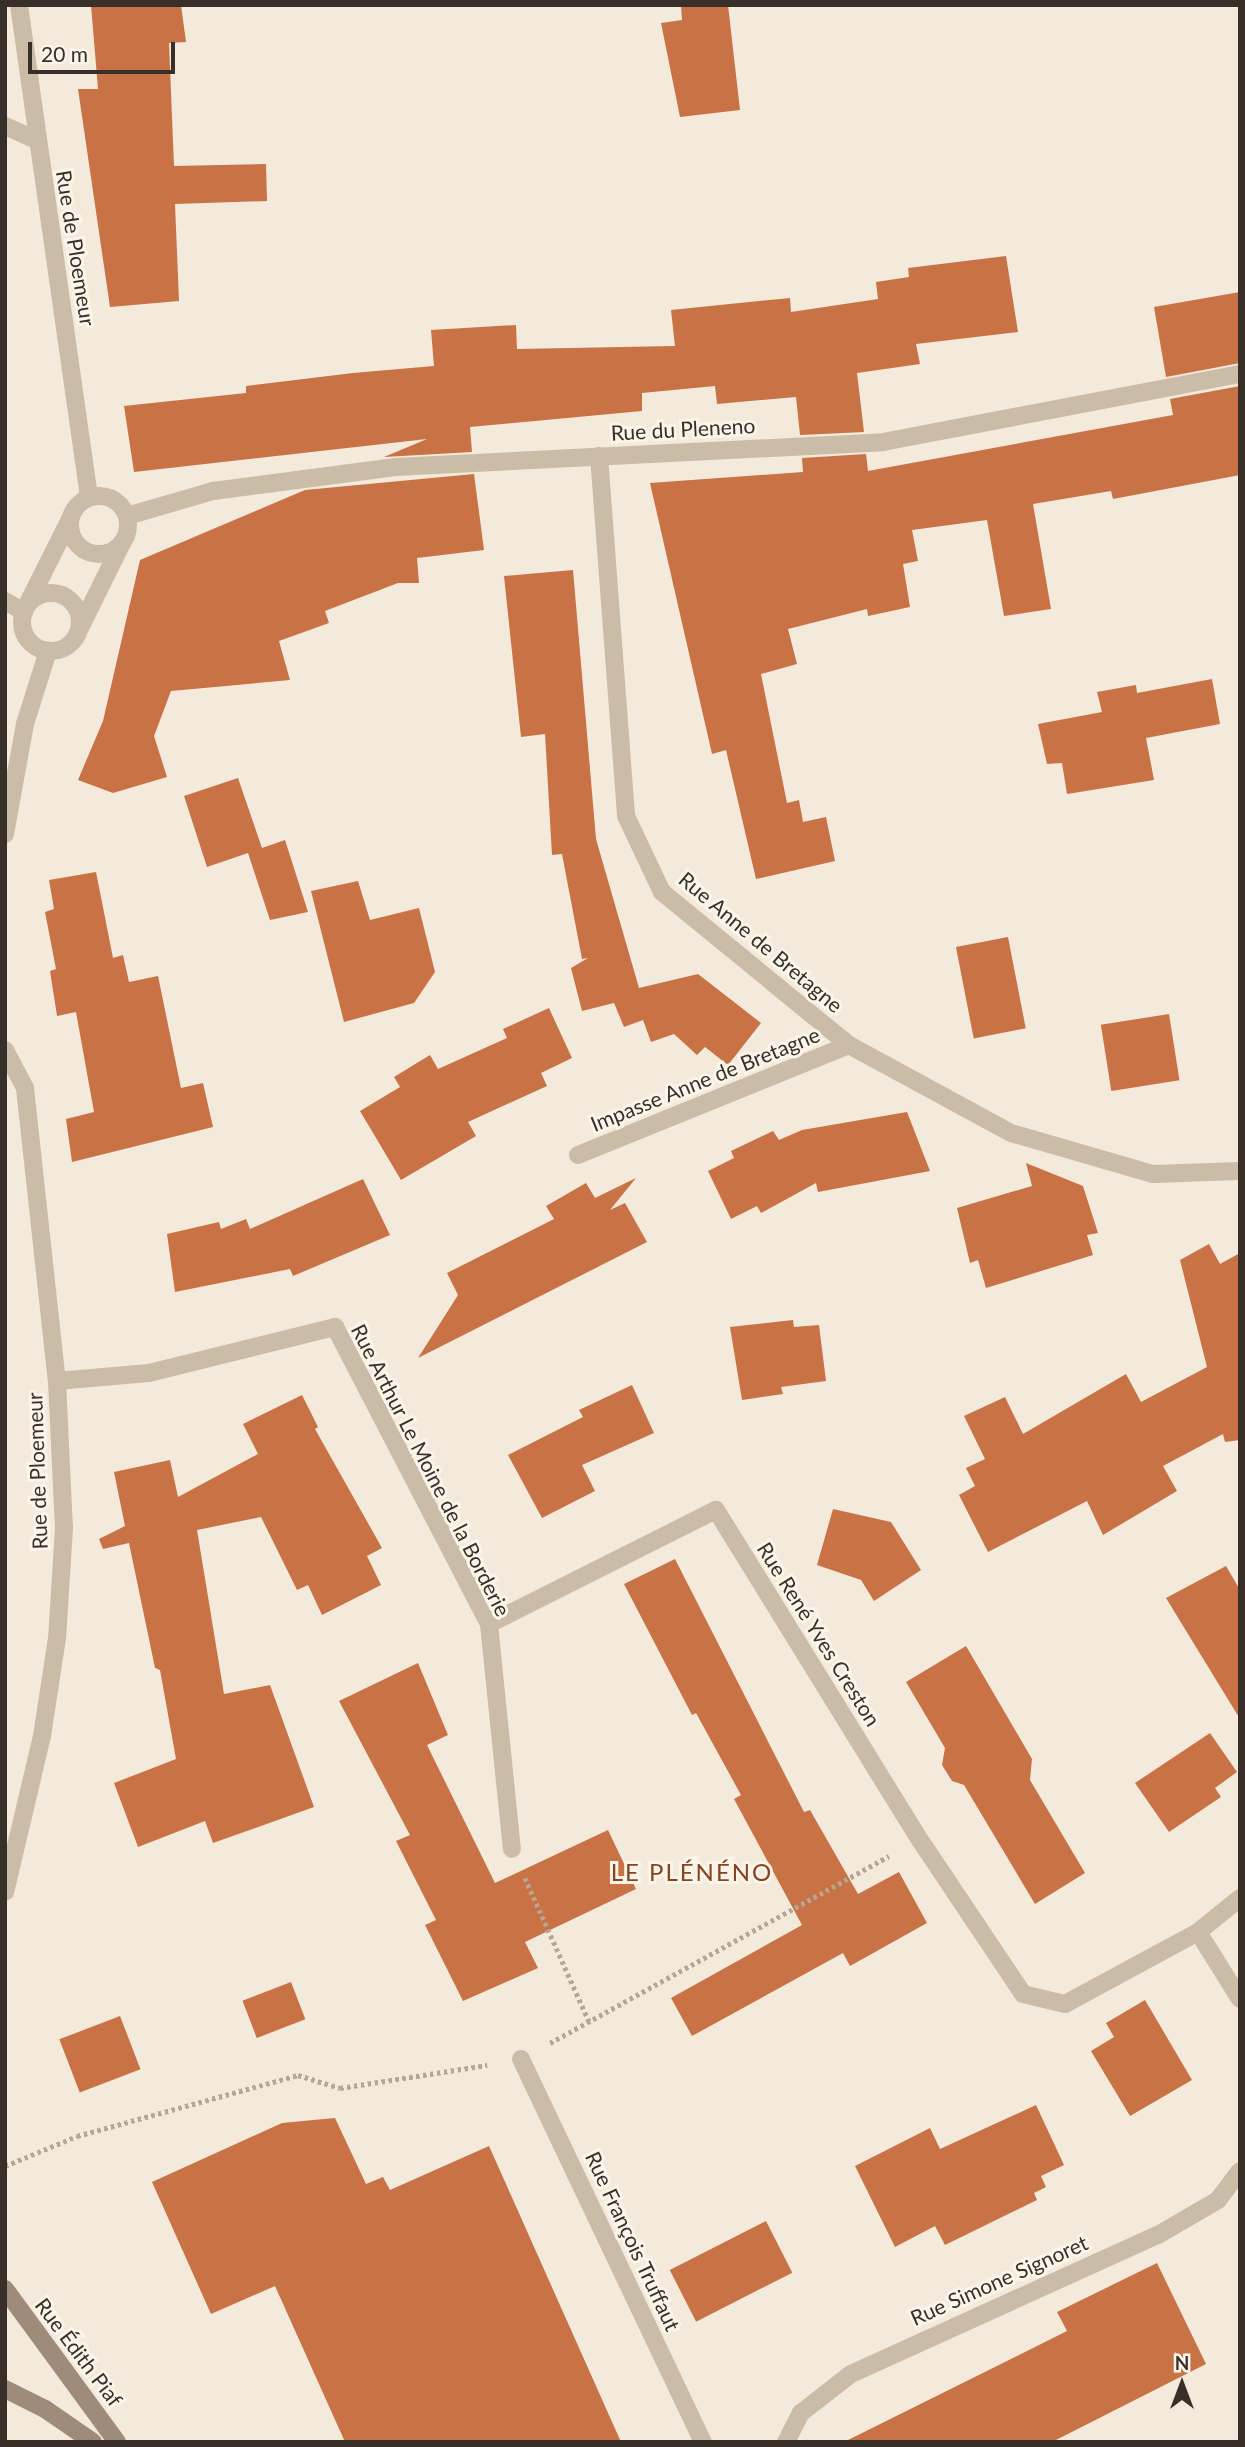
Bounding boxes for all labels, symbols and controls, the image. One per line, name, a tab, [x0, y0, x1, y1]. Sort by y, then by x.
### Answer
scale bar	[32, 28, 178, 72]
text: 20 m	[41, 41, 88, 66]
street label: Rue de Ploemeur	[51, 168, 101, 328]
street label: Rue du Pleneno	[610, 413, 756, 445]
street label: Rue Anne de Bretagne	[674, 866, 848, 1018]
street label: Impasse Anne de Bretagne	[587, 1021, 823, 1137]
street label: Rue Arthur Le Moine de la Borderie	[346, 1319, 516, 1621]
street label: Rue de Ploemeur	[22, 1392, 52, 1550]
street label: Rue René Yves Creston	[752, 1537, 886, 1731]
district label: LE PLÉNÉNO	[612, 1858, 772, 1886]
street label: Rue François Truffaut	[580, 2147, 686, 2335]
street label: Rue Simone Signoret	[907, 2230, 1091, 2330]
street label: Rue Édith Piaf	[30, 2293, 128, 2411]
north arrow	[1147, 2349, 1217, 2419]
text: N	[1175, 2351, 1189, 2374]

